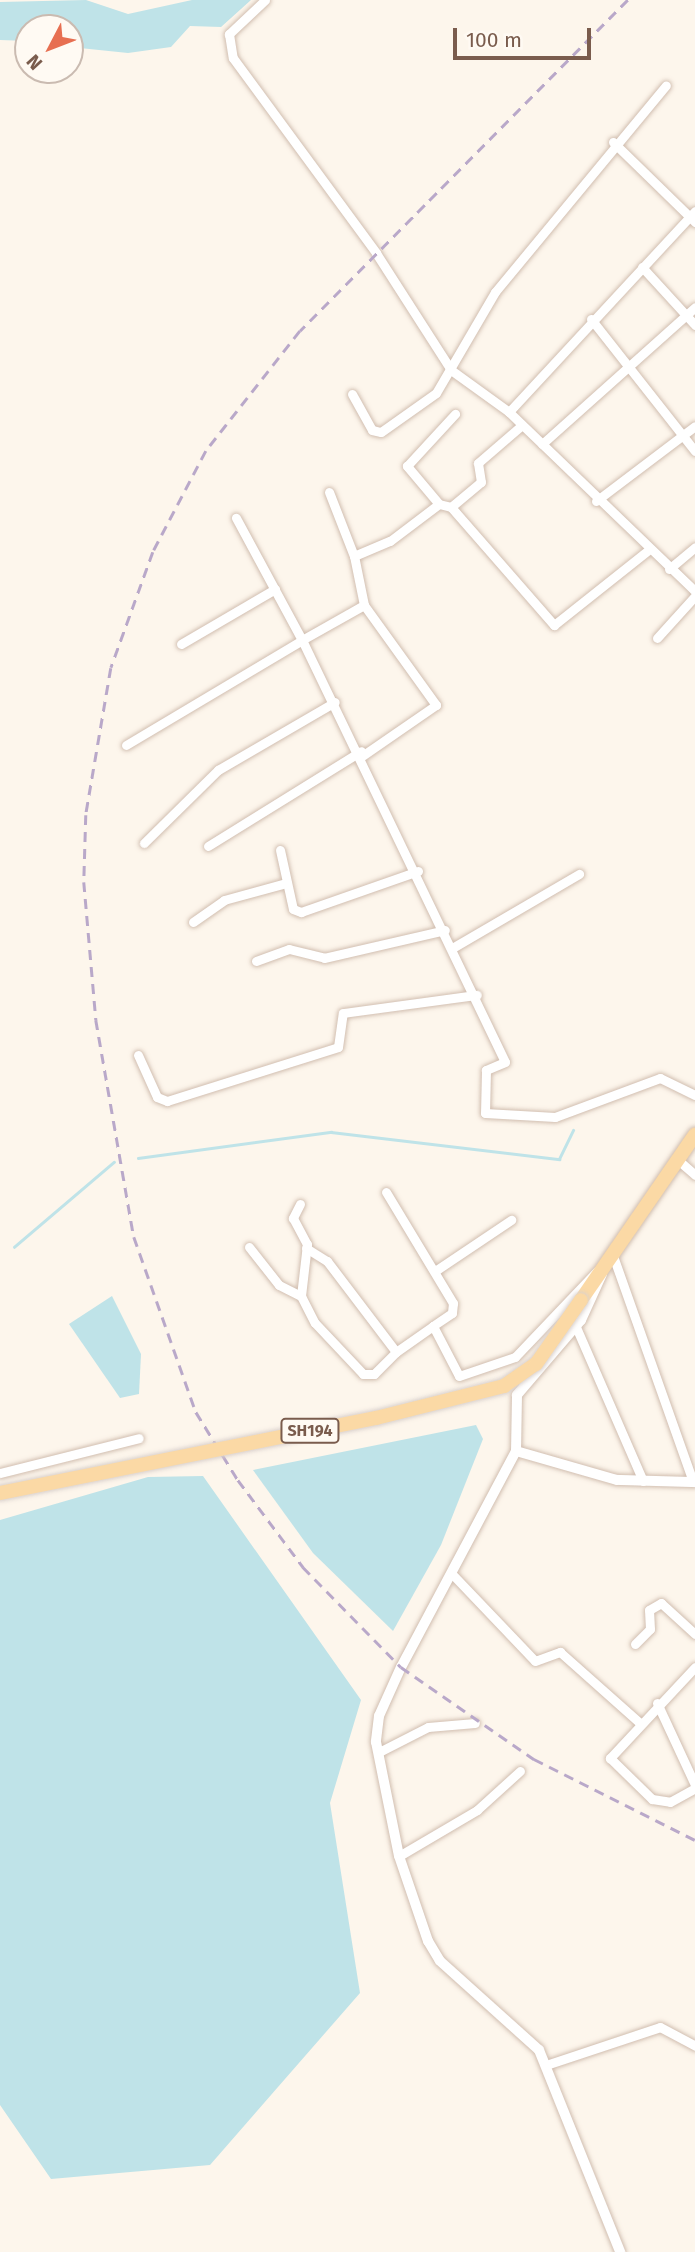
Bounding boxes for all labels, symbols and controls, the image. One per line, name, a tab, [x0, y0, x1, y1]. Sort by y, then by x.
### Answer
north arrow	[14, 14, 84, 84]
scale bar	[457, 14, 595, 58]
text: 100 m	[466, 27, 522, 53]
text: N	[22, 50, 47, 74]
road number: SH194	[280, 1418, 340, 1443]

